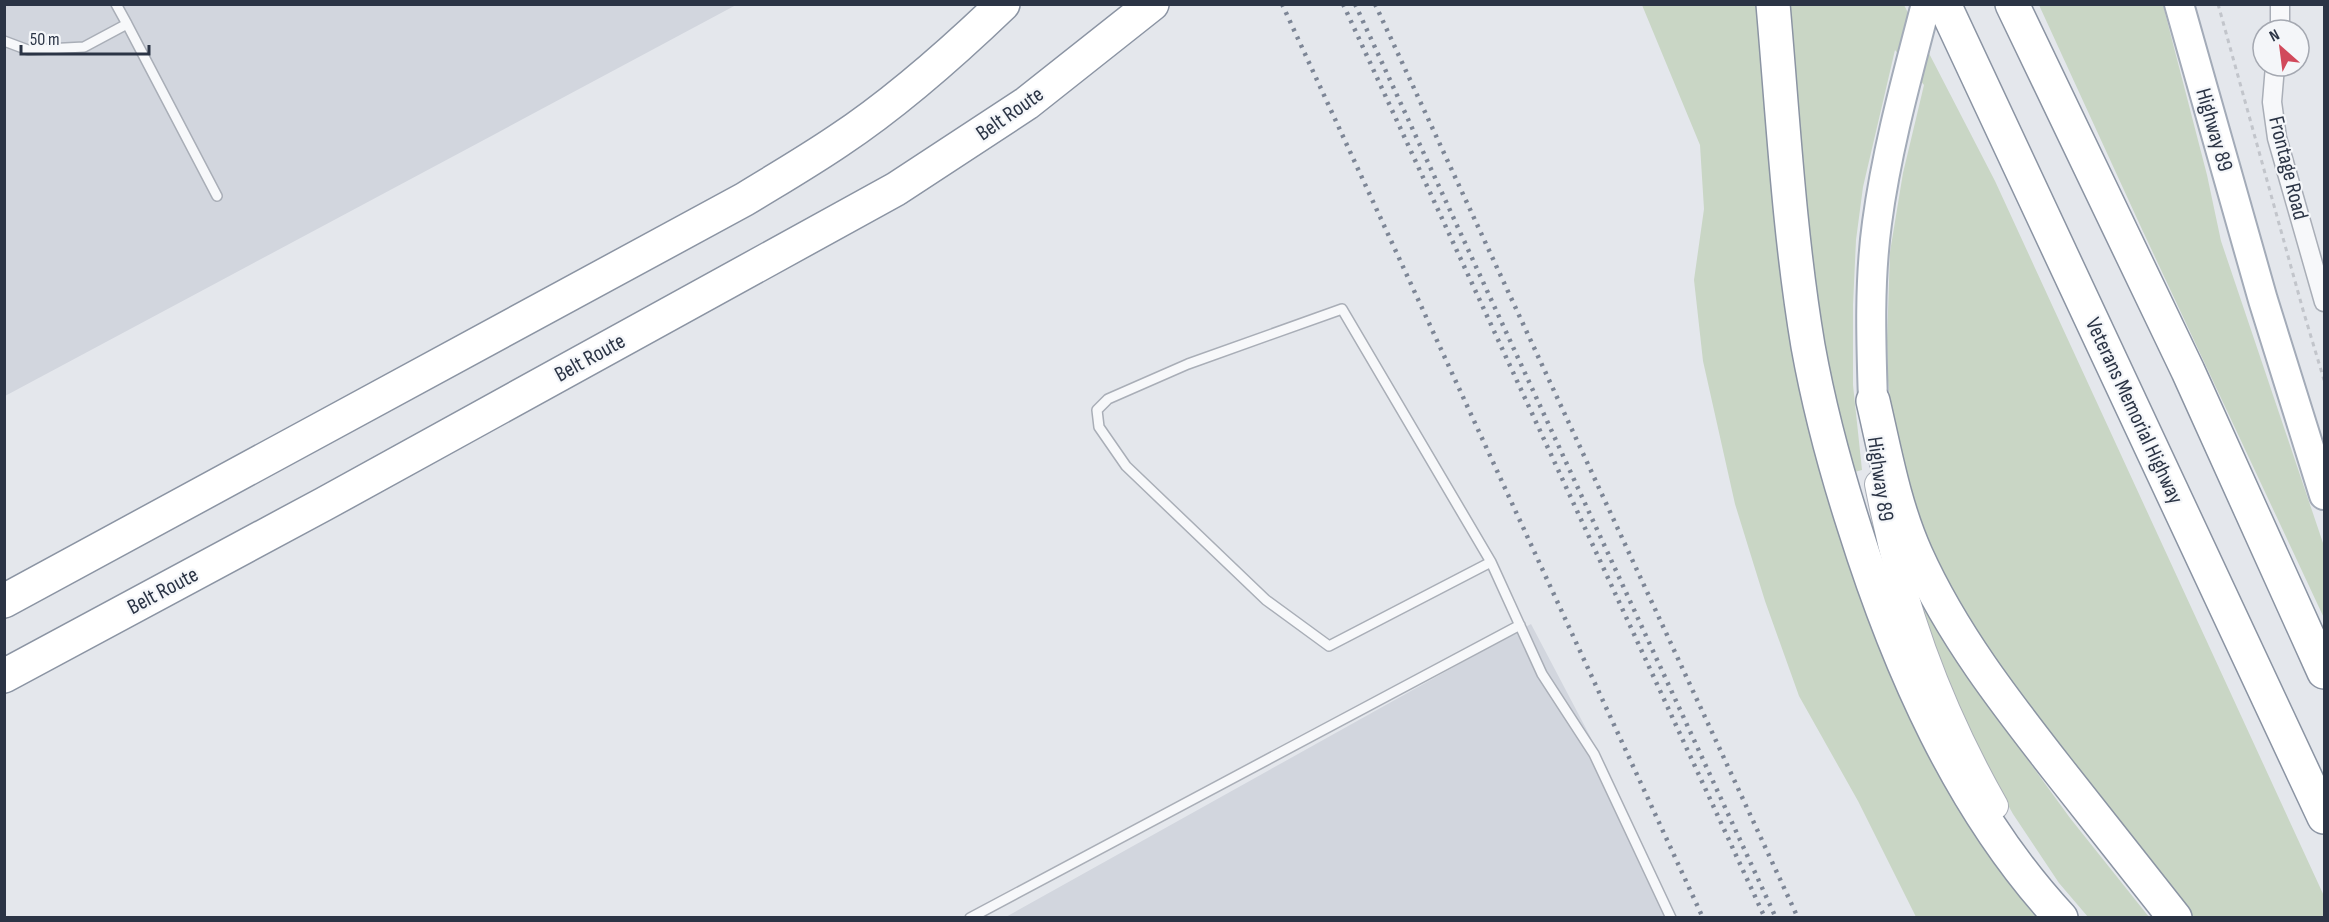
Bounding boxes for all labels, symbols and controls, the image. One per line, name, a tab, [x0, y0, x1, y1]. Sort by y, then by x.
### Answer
scale bar	[21, 18, 148, 56]
north arrow	[2251, 18, 2311, 78]
text: N	[2266, 26, 2283, 46]
text: 50 m	[30, 29, 60, 50]
street label: Belt Route	[971, 81, 1049, 147]
street label: Highway 89	[2189, 85, 2239, 175]
street label: Frontage Road	[2262, 113, 2314, 223]
street label: Veterans Memorial Highway	[2079, 313, 2189, 509]
street label: Belt Route	[550, 328, 630, 388]
street label: Highway 89	[1861, 435, 1899, 523]
street label: Belt Route	[123, 561, 203, 621]

